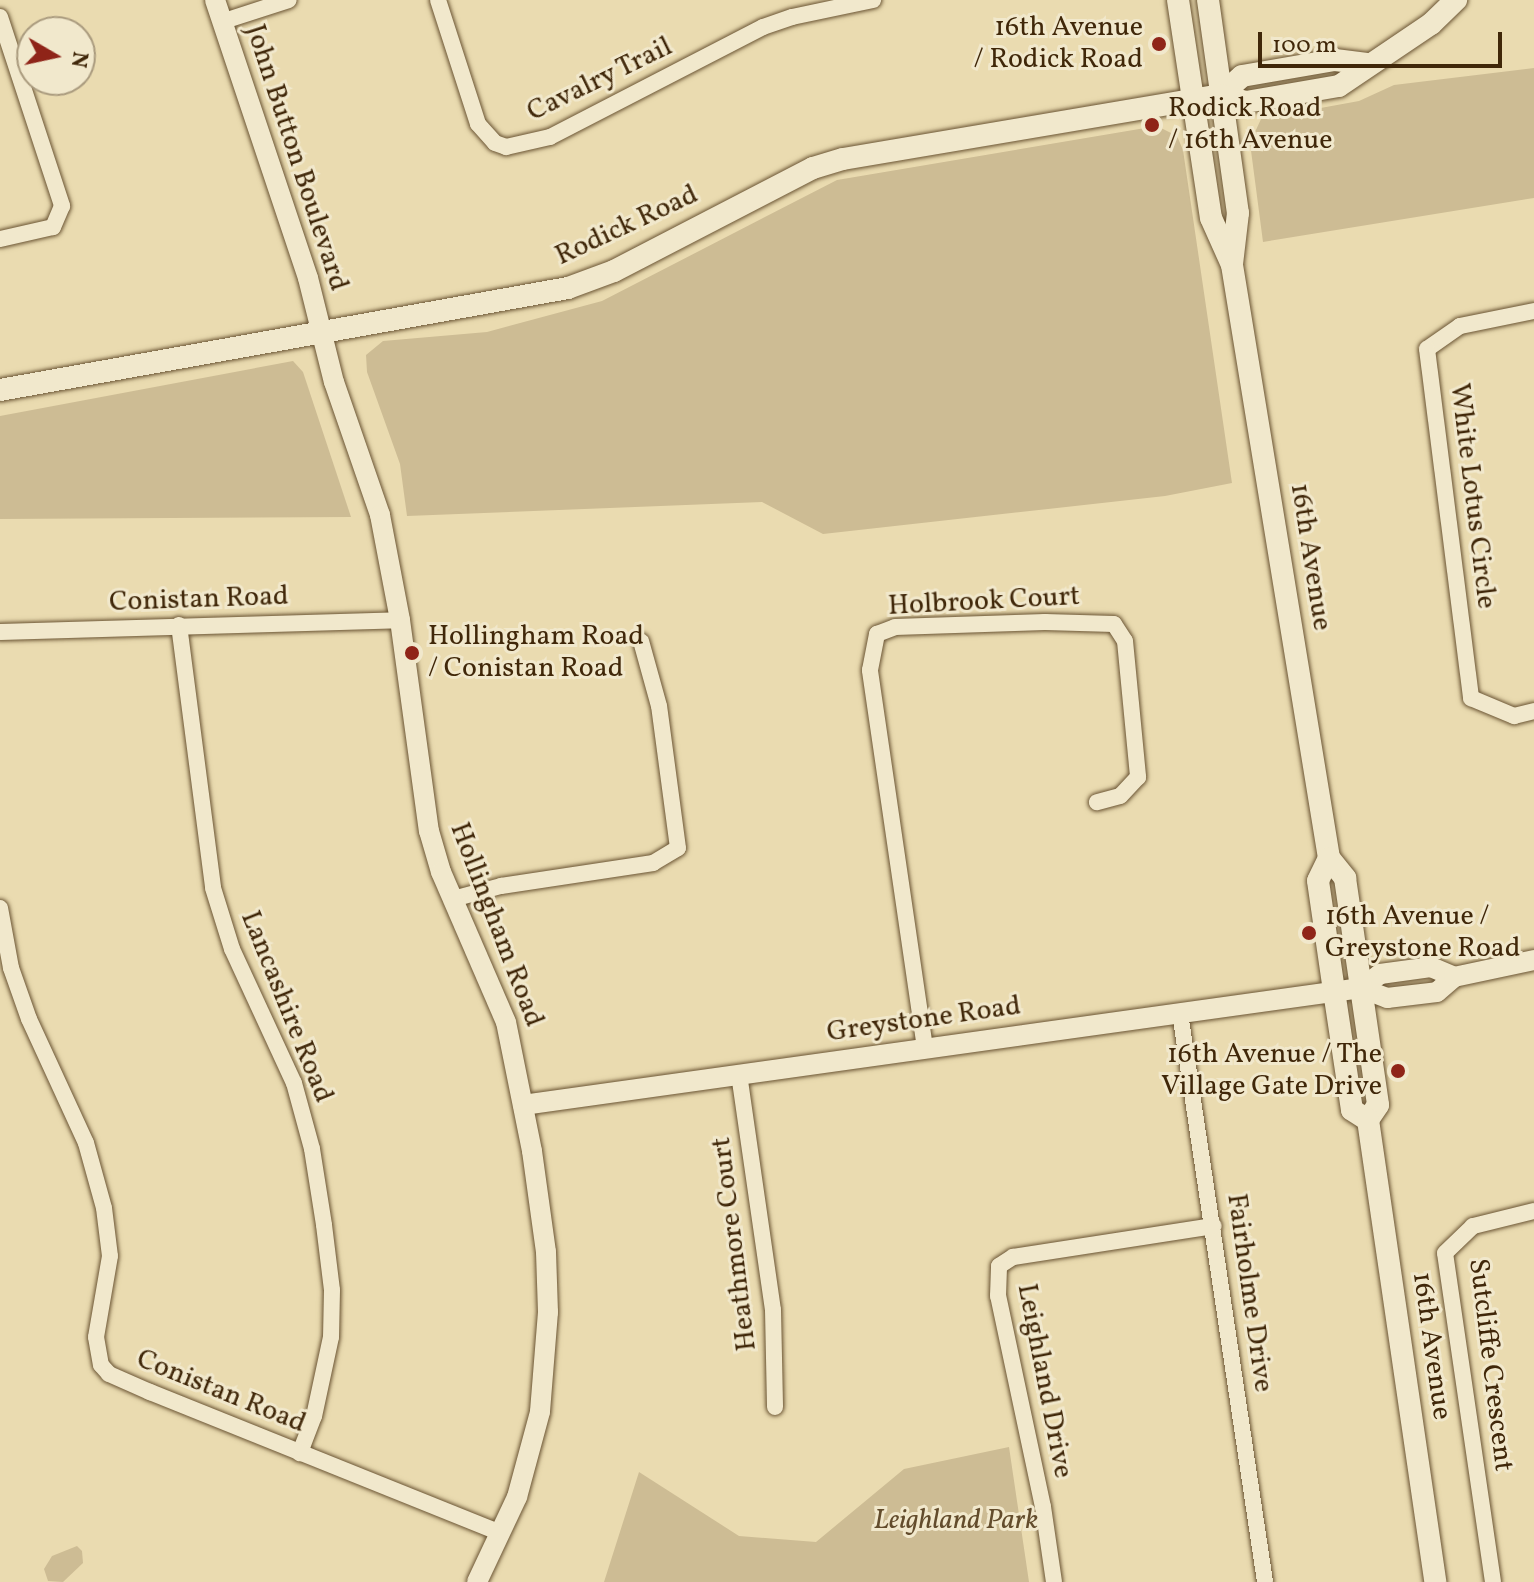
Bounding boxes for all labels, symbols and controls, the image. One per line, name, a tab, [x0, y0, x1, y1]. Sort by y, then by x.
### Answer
place label: 16th Avenue / Rodick Road	[974, 11, 1143, 77]
north arrow	[16, 16, 96, 96]
scale bar	[1262, 16, 1506, 66]
street label: John Button Boulevard	[237, 21, 355, 295]
text: 100 m	[1272, 29, 1337, 63]
street label: Cavalry Trail	[521, 30, 679, 130]
marker: 16th Avenue / Rodick Road	[1150, 35, 1168, 53]
text: N	[62, 49, 95, 70]
place label: Rodick Road / 16th Avenue	[1168, 92, 1333, 158]
marker: Rodick Road / 16th Avenue	[1143, 116, 1161, 134]
street label: Rodick Road	[550, 178, 704, 274]
street label: White Lotus Circle	[1441, 381, 1503, 611]
street label: 16th Avenue	[1282, 481, 1338, 633]
street label: Conistan Road	[109, 580, 289, 620]
street label: Holbrook Court	[887, 580, 1081, 624]
place label: Hollingham Road / Conistan Road	[428, 620, 644, 686]
marker: Hollingham Road / Conistan Road	[403, 644, 421, 662]
street label: Hollingham Road	[442, 818, 550, 1032]
place label: 16th Avenue / Greystone Road	[1325, 900, 1521, 966]
street label: Lancashire Road	[232, 906, 340, 1108]
marker: 16th Avenue / Greystone Road	[1300, 924, 1318, 942]
street label: Greystone Road	[825, 990, 1023, 1050]
place label: 16th Avenue / The Village Gate Drive	[1161, 1038, 1382, 1104]
marker: 16th Avenue / The Village Gate Drive	[1389, 1062, 1407, 1080]
street label: Heathmore Court	[705, 1135, 765, 1353]
street label: Fairholme Drive	[1218, 1192, 1280, 1394]
street label: Sutcliffe Crescent	[1460, 1256, 1520, 1474]
street label: 16th Avenue	[1404, 1270, 1458, 1422]
street label: Leighland Drive	[1009, 1281, 1079, 1481]
street label: Conistan Road	[131, 1343, 311, 1441]
park label: Leighland Park	[874, 1504, 1038, 1538]

